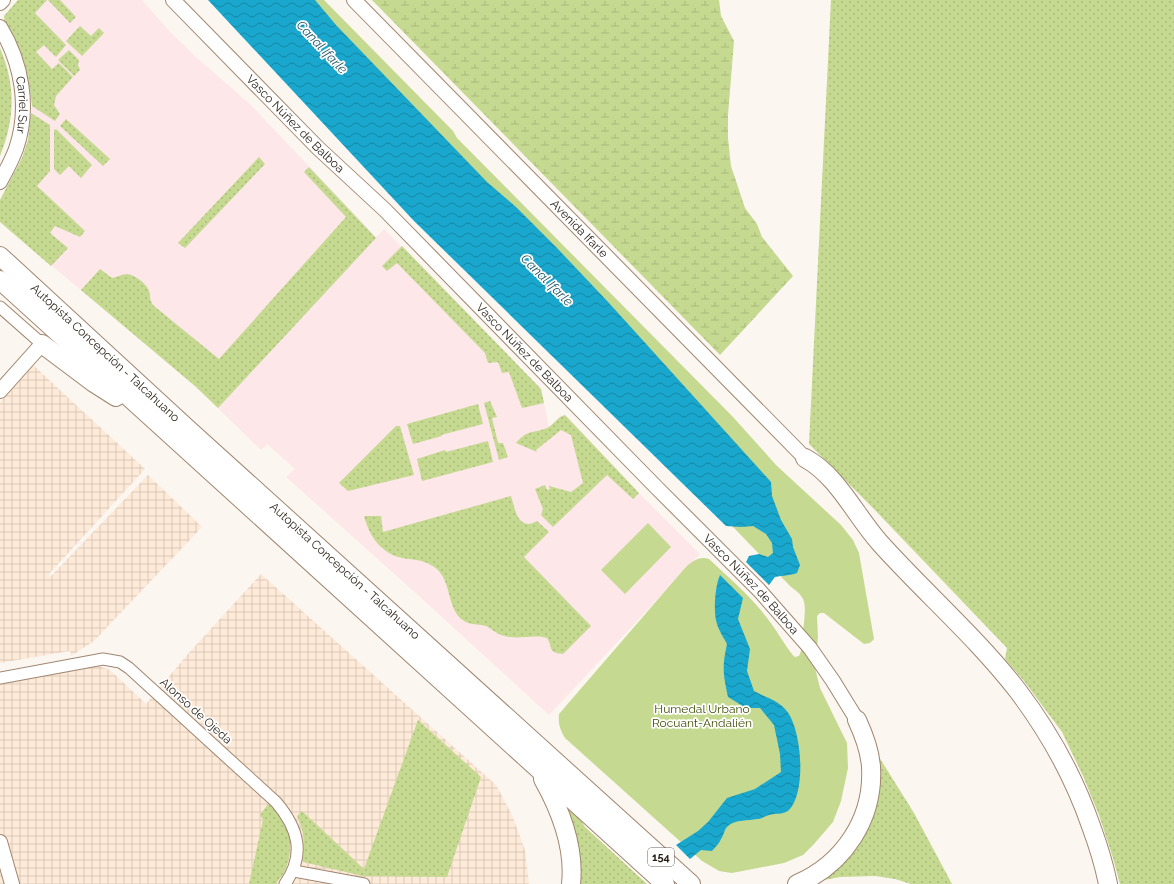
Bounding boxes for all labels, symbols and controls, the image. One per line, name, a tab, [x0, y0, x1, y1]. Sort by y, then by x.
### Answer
water label: Canal Ifarle	[294, 17, 350, 77]
street label: Vasco Núñez de Balboa	[243, 72, 347, 176]
street label: Carriel Sur	[13, 75, 30, 135]
street label: Avenida Ifarle	[548, 197, 611, 261]
water label: Canal Ifarle	[518, 251, 576, 309]
street label: Autopista Concepción - Talcahuano	[28, 281, 182, 425]
street label: Vasco Núñez de Balboa	[473, 300, 576, 405]
street label: Autopista Concepción - Talcahuano	[267, 500, 423, 642]
street label: Vasco Núñez de Balboa	[700, 531, 802, 637]
street label: Alonso de Ojeda	[157, 675, 235, 747]
park label: Humedal Urbano Rocuant-Andalién	[652, 702, 752, 730]
road number: 154	[648, 848, 674, 866]

